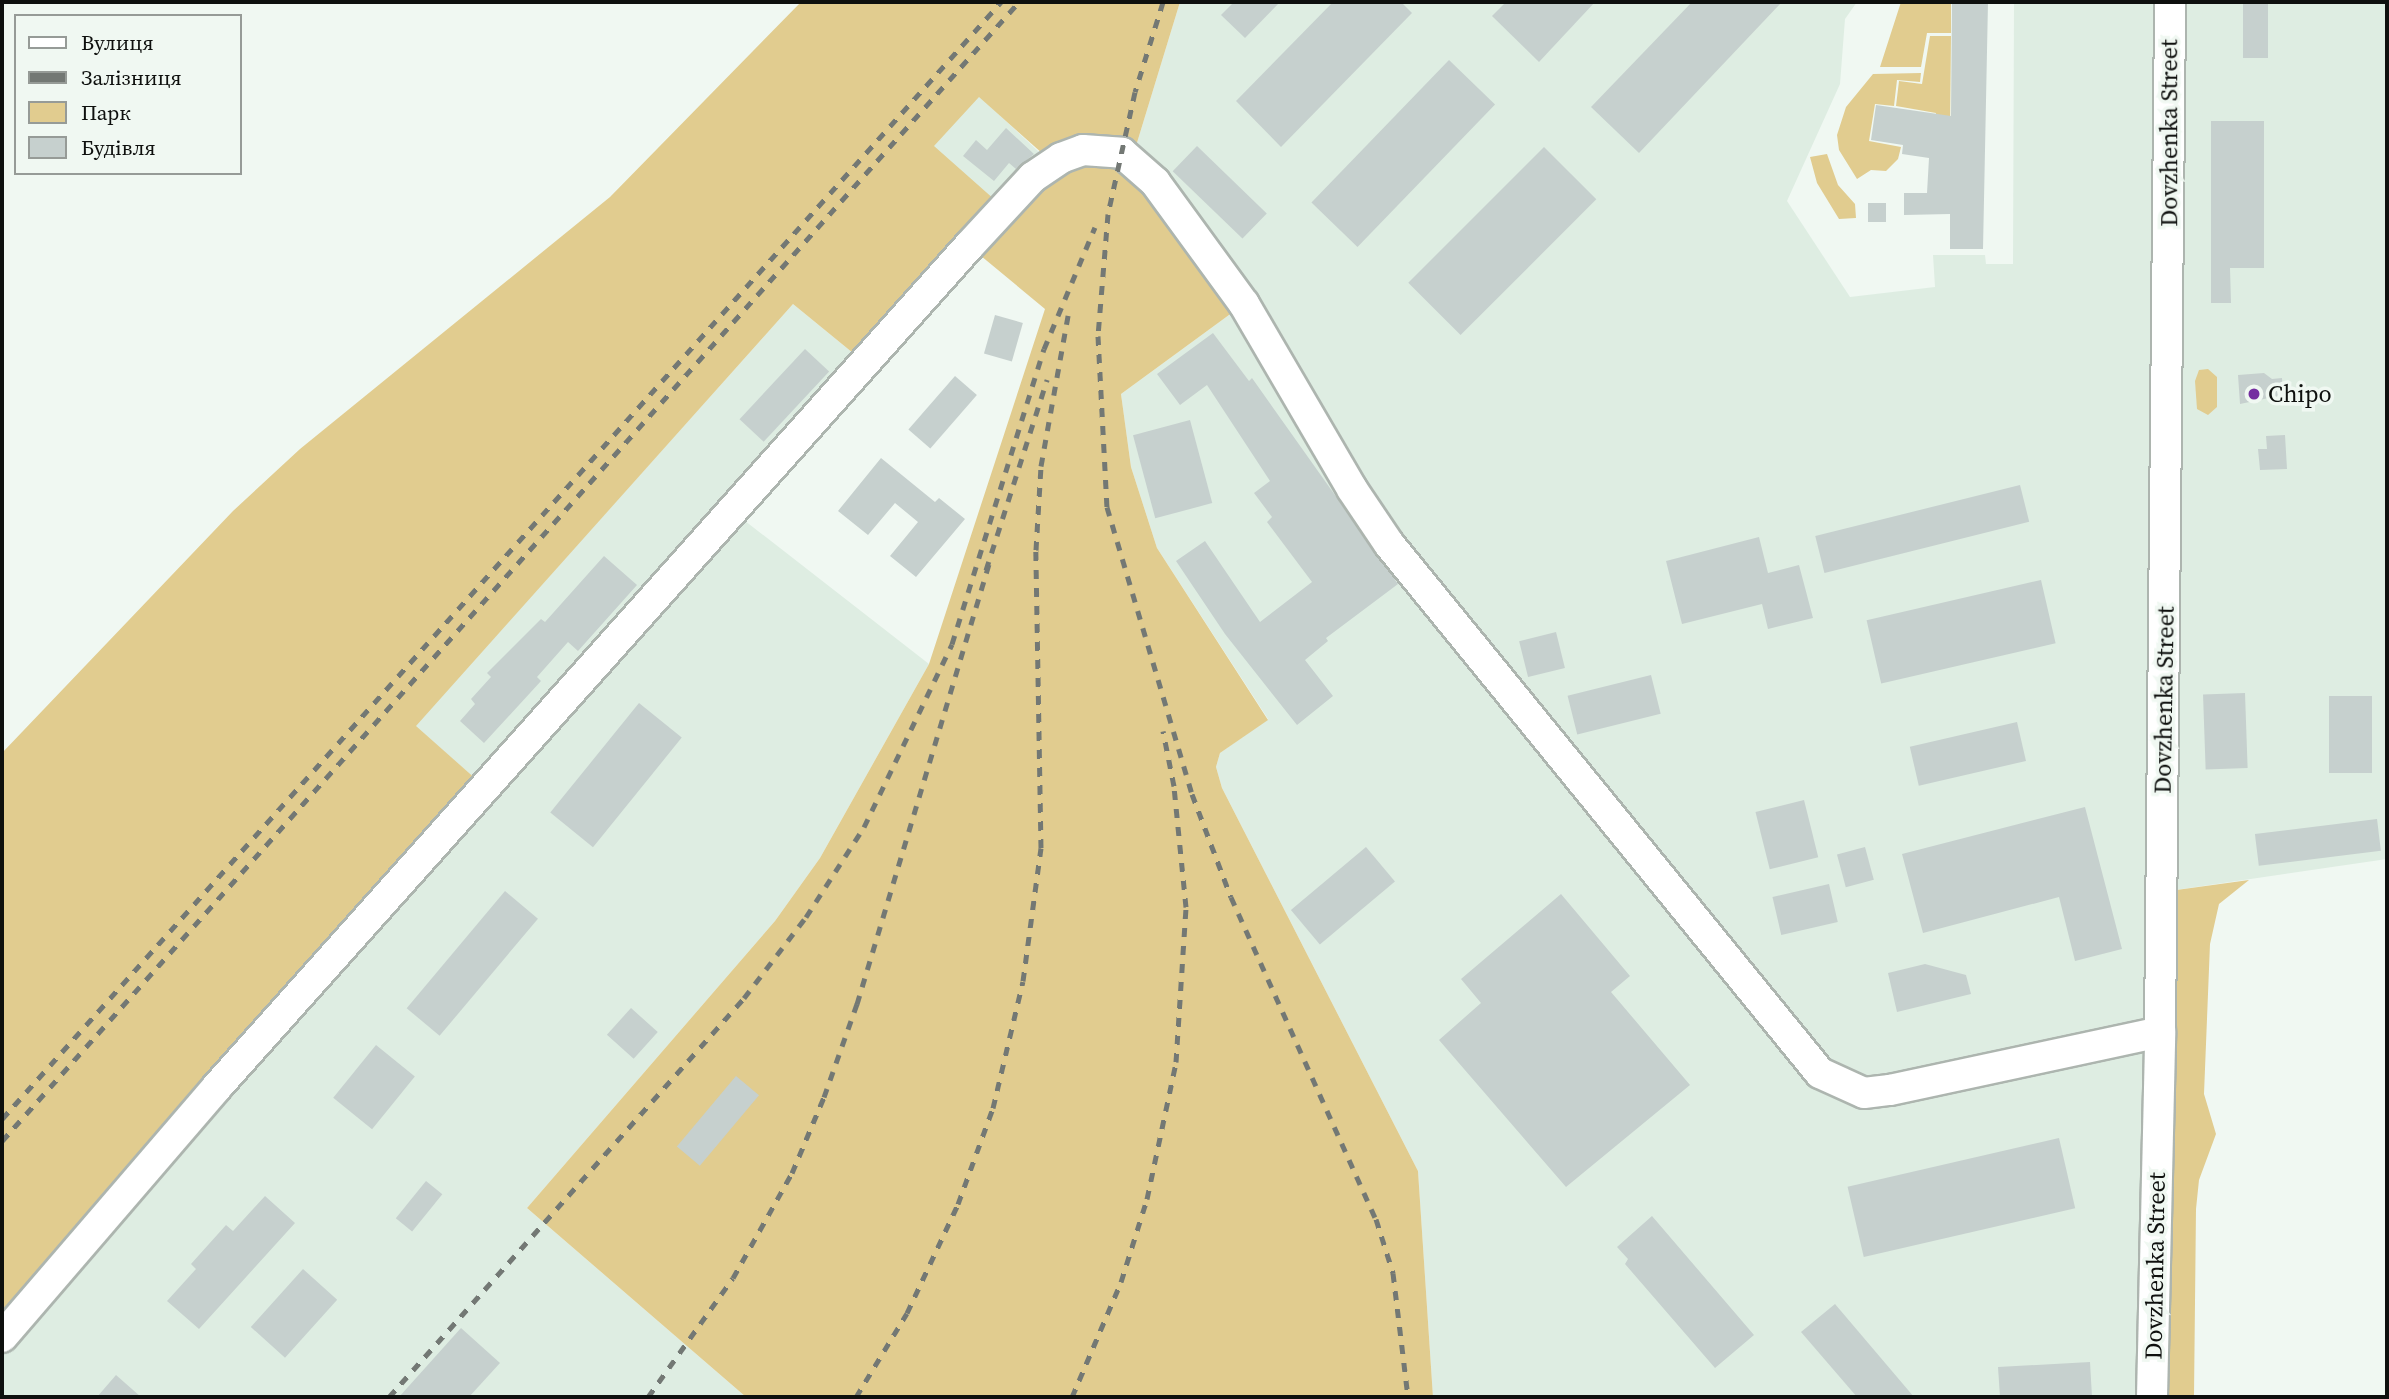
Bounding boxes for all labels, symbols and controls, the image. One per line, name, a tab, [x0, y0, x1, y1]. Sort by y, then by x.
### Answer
legend	[14, 14, 242, 175]
text: Вулиця	[81, 28, 154, 57]
street label: Dovzhenka Street	[2155, 39, 2183, 227]
text: Залізниця	[81, 63, 182, 92]
text: Парк	[81, 98, 131, 127]
text: Будівля	[81, 133, 156, 162]
place label: Chipo	[2268, 380, 2332, 408]
marker: Chipo	[2246, 386, 2262, 402]
street label: Dovzhenka Street	[2148, 606, 2180, 794]
street label: Dovzhenka Street	[2139, 1172, 2171, 1360]

